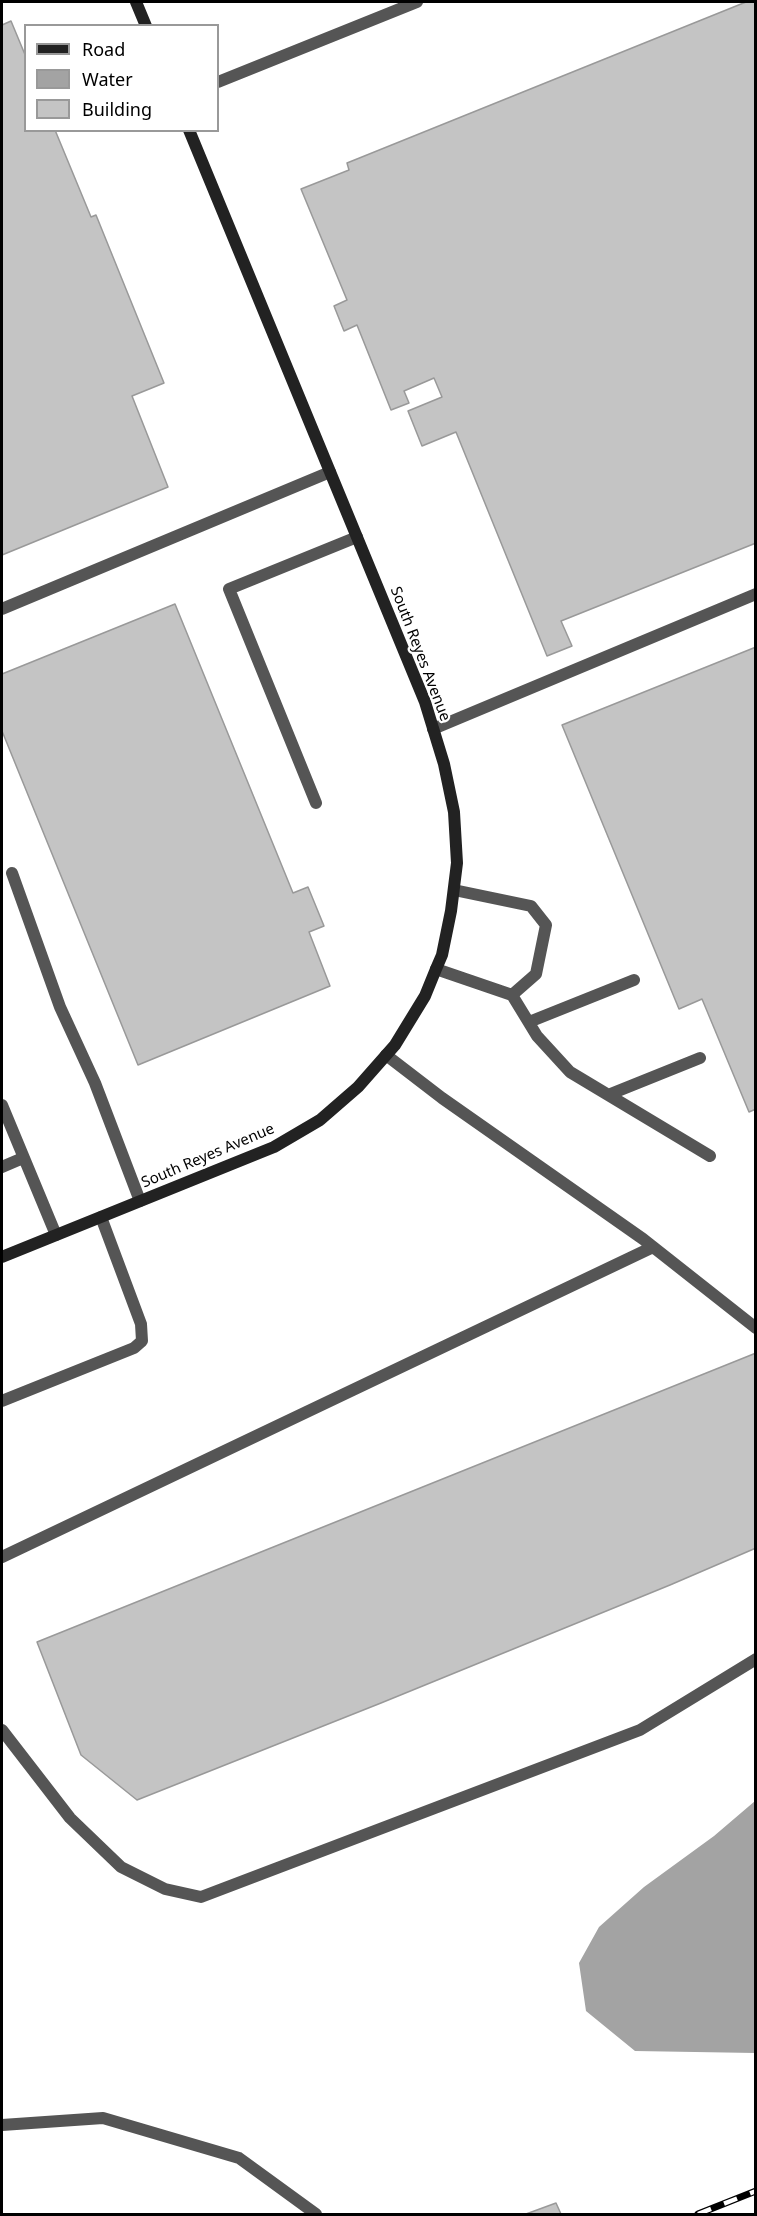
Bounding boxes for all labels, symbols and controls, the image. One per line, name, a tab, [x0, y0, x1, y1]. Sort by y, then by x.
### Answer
legend	[24, 24, 219, 132]
text: Road	[82, 37, 125, 61]
text: Water	[82, 67, 133, 91]
text: Building	[82, 97, 152, 121]
street label: South Reyes Avenue	[386, 584, 454, 724]
street label: South Reyes Avenue	[139, 1120, 277, 1192]

